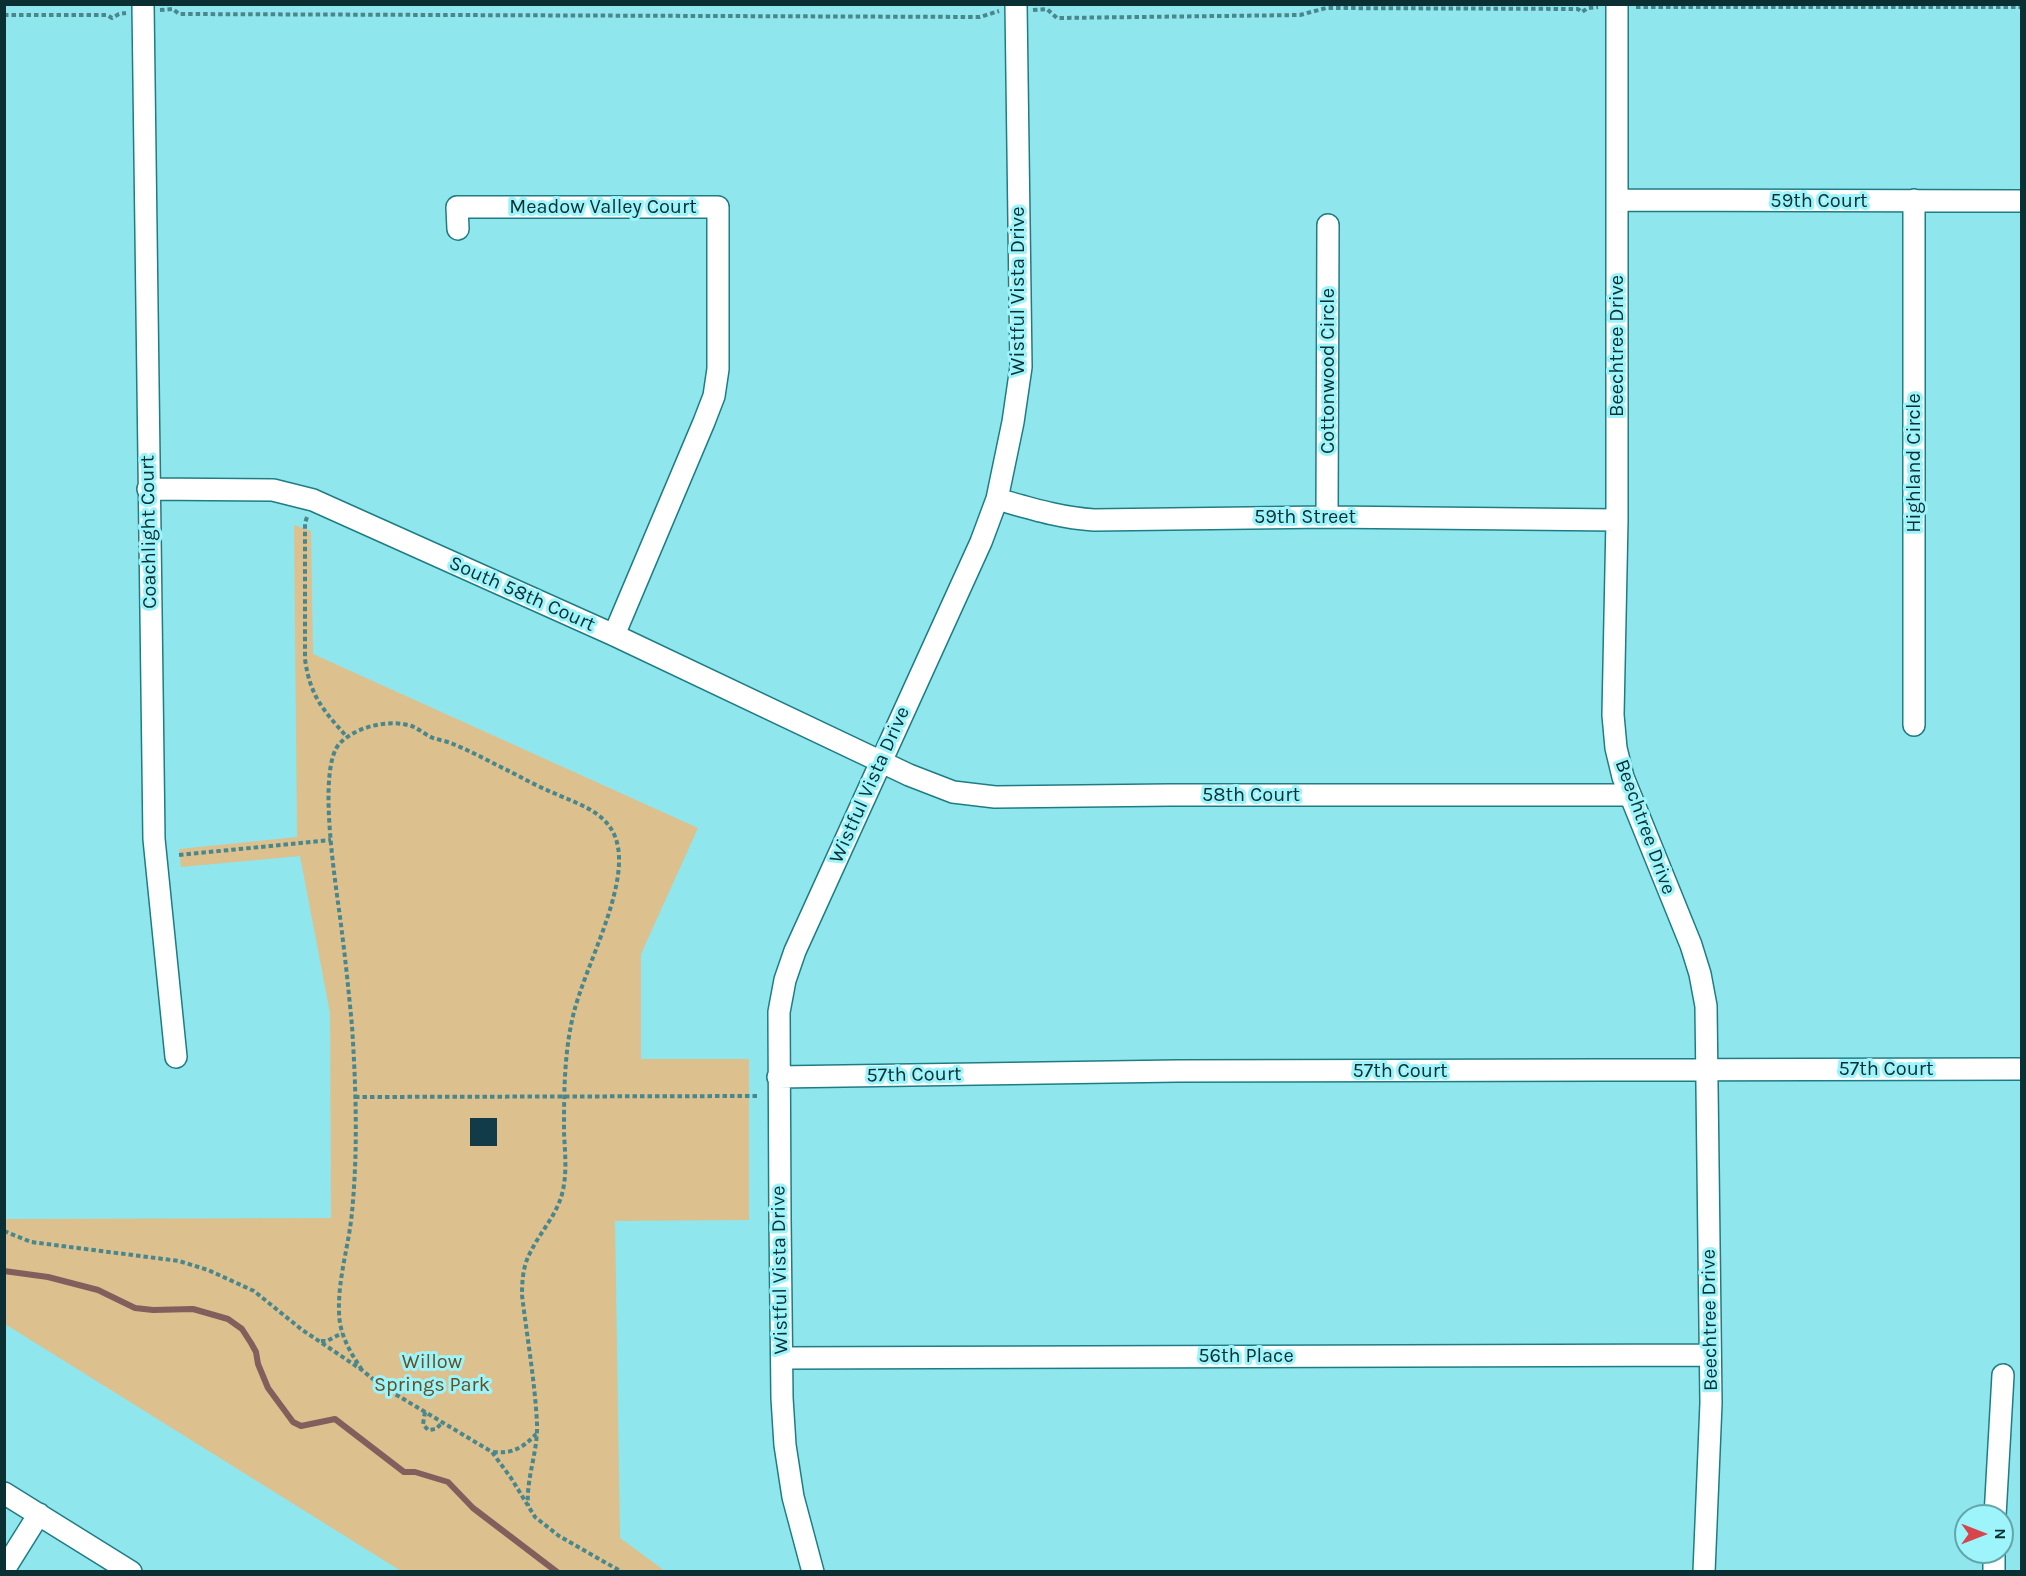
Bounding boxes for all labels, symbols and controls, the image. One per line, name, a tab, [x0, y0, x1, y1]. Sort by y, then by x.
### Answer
street label: 59th Court	[1770, 189, 1868, 213]
street label: Meadow Valley Court	[509, 195, 697, 219]
street label: Wistful Vista Drive	[1006, 207, 1030, 375]
street label: Beechtree Drive	[1605, 275, 1629, 417]
street label: Cottonwood Circle	[1316, 288, 1340, 454]
street label: Highland Circle	[1902, 393, 1926, 533]
street label: Coachlight Court	[136, 455, 162, 609]
street label: 59th Street	[1254, 505, 1356, 529]
street label: South 58th Court	[445, 551, 599, 637]
street label: Wistful Vista Drive	[825, 703, 915, 867]
street label: Beechtree Drive	[1609, 756, 1681, 898]
street label: 58th Court	[1202, 783, 1300, 807]
street label: 57th Court	[1838, 1057, 1934, 1081]
street label: 57th Court	[1352, 1059, 1448, 1083]
street label: 57th Court	[866, 1062, 962, 1088]
street label: Wistful Vista Drive	[767, 1185, 793, 1355]
street label: Beechtree Drive	[1697, 1249, 1723, 1391]
street label: 56th Place	[1198, 1344, 1294, 1368]
park label: Willow Springs Park	[374, 1350, 490, 1397]
north arrow	[1954, 1504, 2014, 1564]
text: N	[1991, 1528, 2010, 1540]

